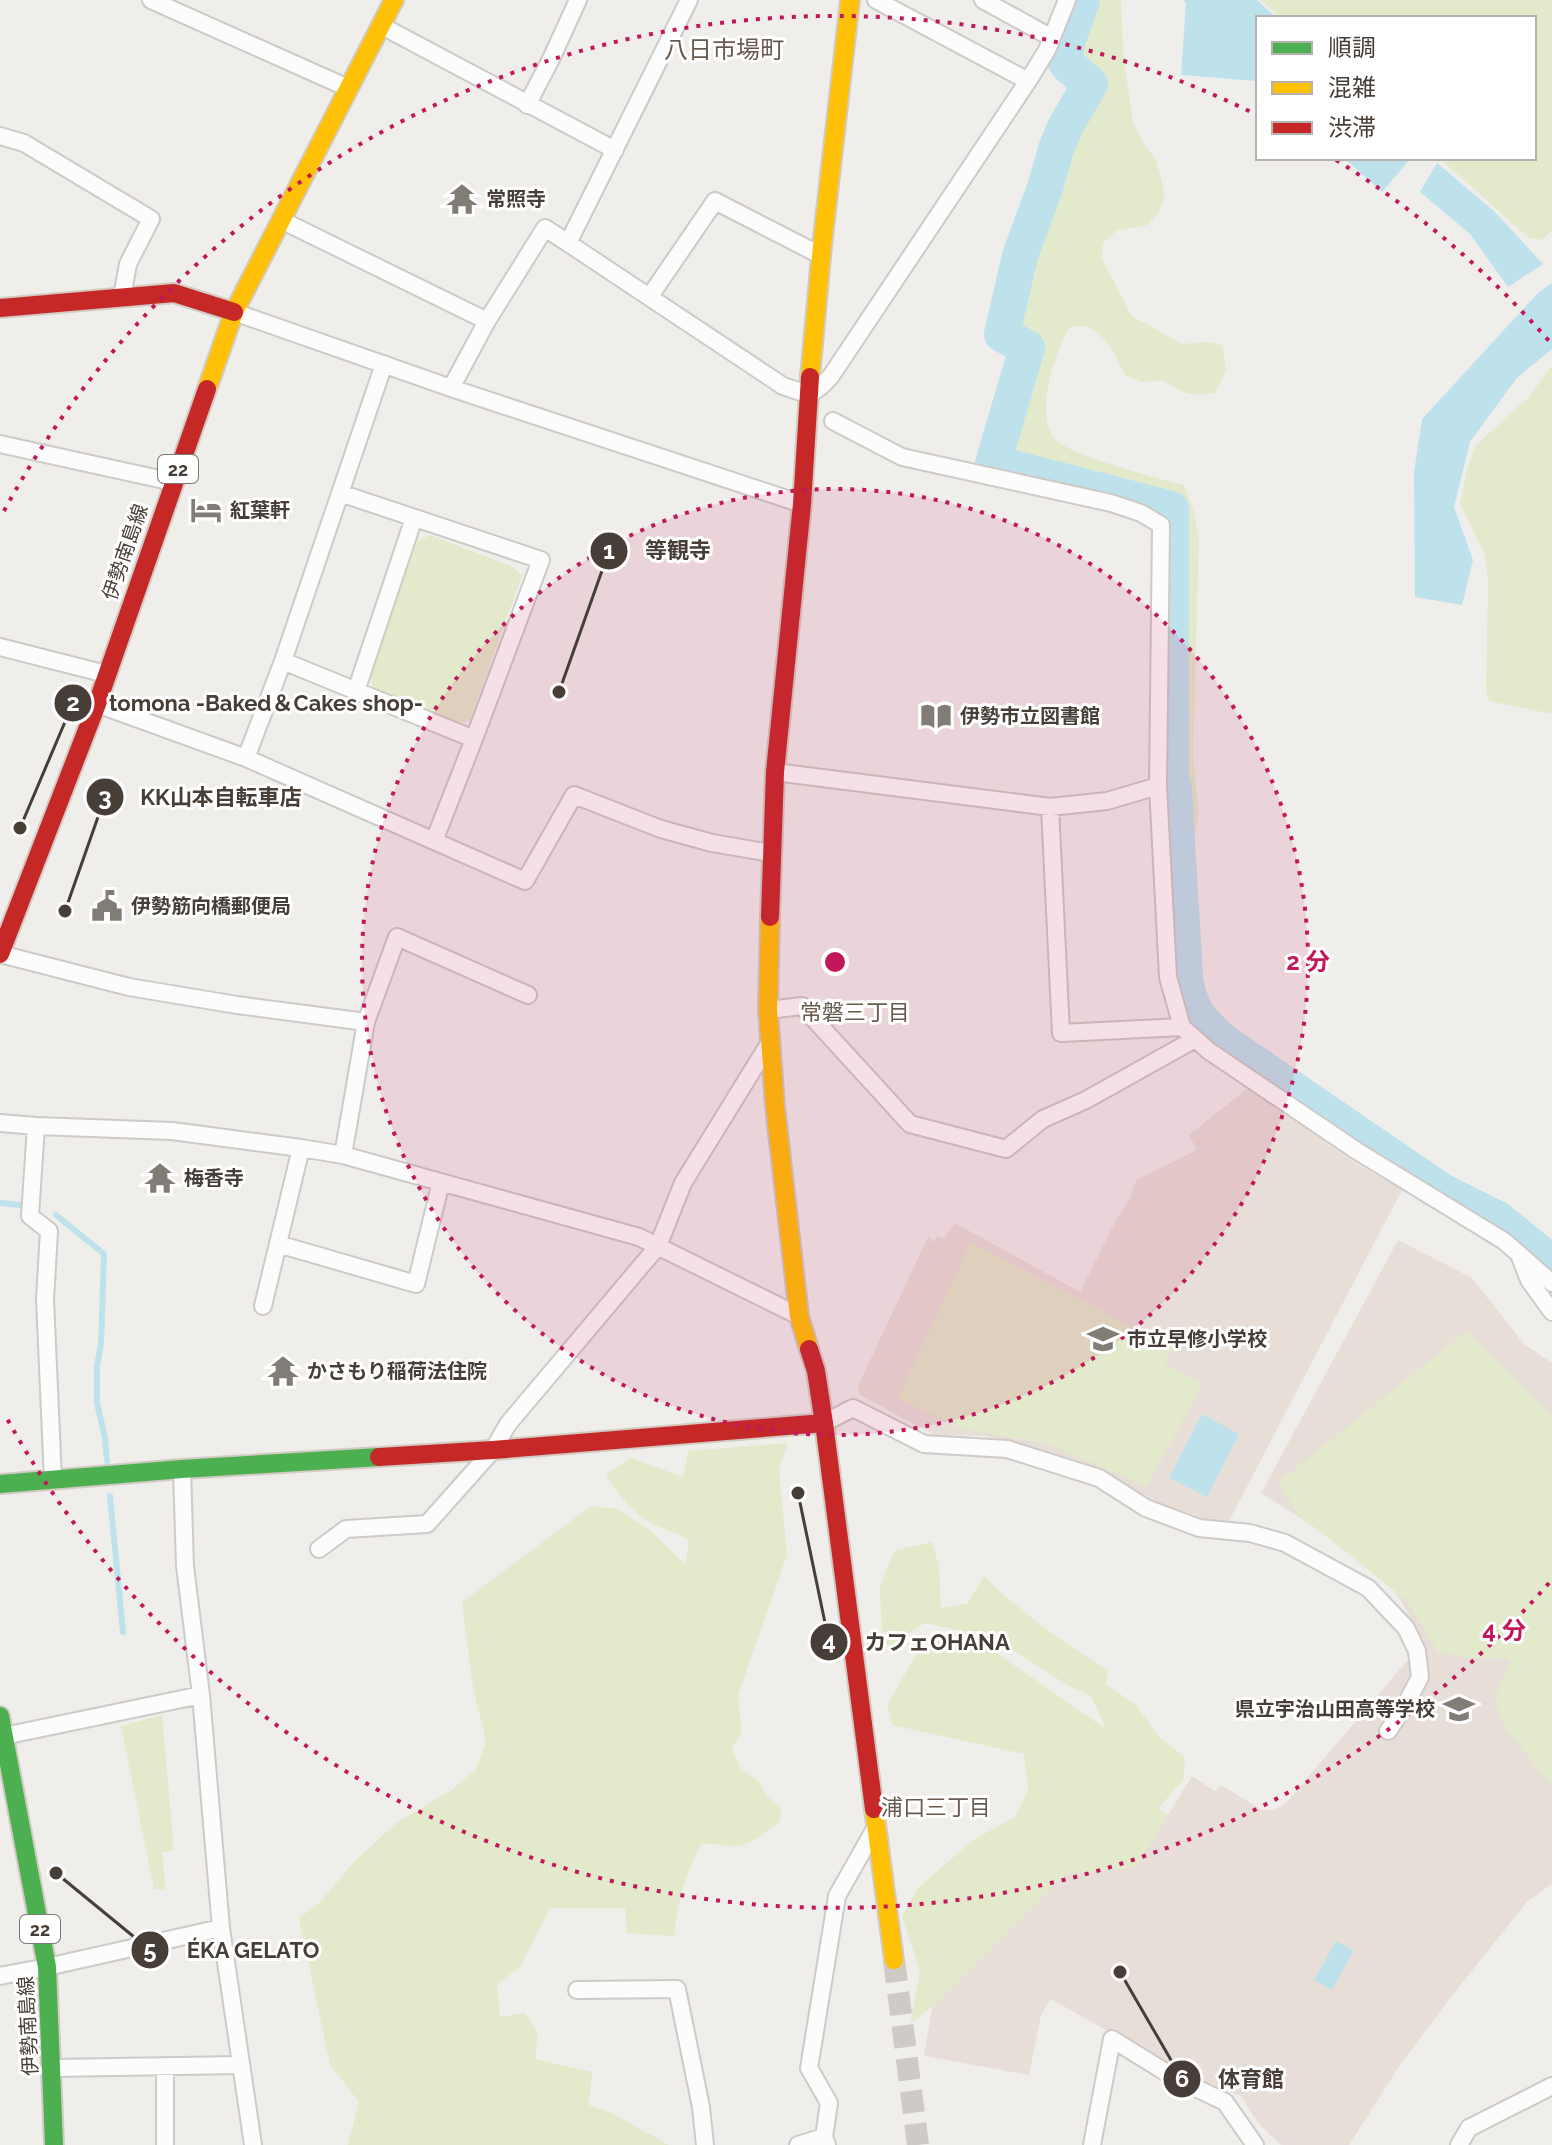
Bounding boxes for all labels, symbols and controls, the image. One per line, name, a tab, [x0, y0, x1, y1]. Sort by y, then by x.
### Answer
legend	[1256, 16, 1536, 160]
text: 順調	[1328, 33, 1376, 62]
district label: 八日市場町	[664, 35, 784, 64]
text: 混雑	[1328, 73, 1376, 102]
text: 渋滞	[1328, 113, 1376, 142]
temple icon: 常照寺	[445, 182, 479, 216]
place label: 常照寺	[486, 187, 546, 211]
road number: 22	[158, 455, 198, 483]
hotel icon: 紅葉軒	[189, 493, 223, 527]
place label: 紅葉軒	[230, 498, 290, 522]
street label: 伊勢南島線	[97, 501, 153, 603]
callout: 等観寺	[589, 528, 727, 574]
text: 1	[603, 536, 615, 565]
text: 等観寺	[645, 537, 711, 563]
callout: tomona -Baked＆Cakes shop-	[53, 680, 439, 726]
text: 2	[66, 688, 80, 717]
text: tomona -Baked＆Cakes shop-	[109, 690, 423, 716]
library icon: 伊勢市立図書館	[919, 699, 953, 733]
place label: 伊勢市立図書館	[960, 704, 1100, 728]
callout: KK山本自転車店	[85, 774, 318, 820]
text: 3	[98, 782, 112, 811]
text: KK山本自転車店	[140, 784, 302, 810]
public building icon: 伊勢筋向橋郵便局	[90, 889, 124, 923]
place label: 伊勢筋向橋郵便局	[131, 894, 291, 918]
text: 2 分	[1286, 947, 1330, 976]
centre of rings	[821, 948, 849, 976]
district label: 常磐三丁目	[800, 999, 910, 1025]
temple icon: 梅香寺	[143, 1161, 177, 1195]
place label: 梅香寺	[184, 1166, 244, 1190]
school or university icon: 市立早修小学校	[1086, 1322, 1120, 1356]
place label: 市立早修小学校	[1127, 1327, 1267, 1351]
temple icon: かさもり稲荷法住院	[266, 1354, 300, 1388]
place label: かさもり稲荷法住院	[307, 1359, 487, 1383]
text: 4 分	[1482, 1616, 1526, 1645]
callout: カフェOHANA	[809, 1619, 1026, 1665]
text: 4	[822, 1627, 836, 1656]
text: カフェOHANA	[864, 1629, 1010, 1655]
school or university icon: 県立宇治山田高等学校	[1442, 1692, 1476, 1726]
place label: 県立宇治山田高等学校	[1235, 1697, 1435, 1721]
district label: 浦口三丁目	[881, 1794, 991, 1820]
road number: 22	[20, 1915, 60, 1943]
callout: ÉKA GELATO	[130, 1927, 335, 1973]
text: 5	[143, 1935, 157, 1964]
text: ÉKA GELATO	[187, 1937, 319, 1963]
street label: 伊勢南島線	[13, 1975, 43, 2077]
callout: 体育館	[1162, 2056, 1300, 2102]
text: 6	[1175, 2064, 1189, 2093]
text: 体育館	[1218, 2066, 1284, 2092]

